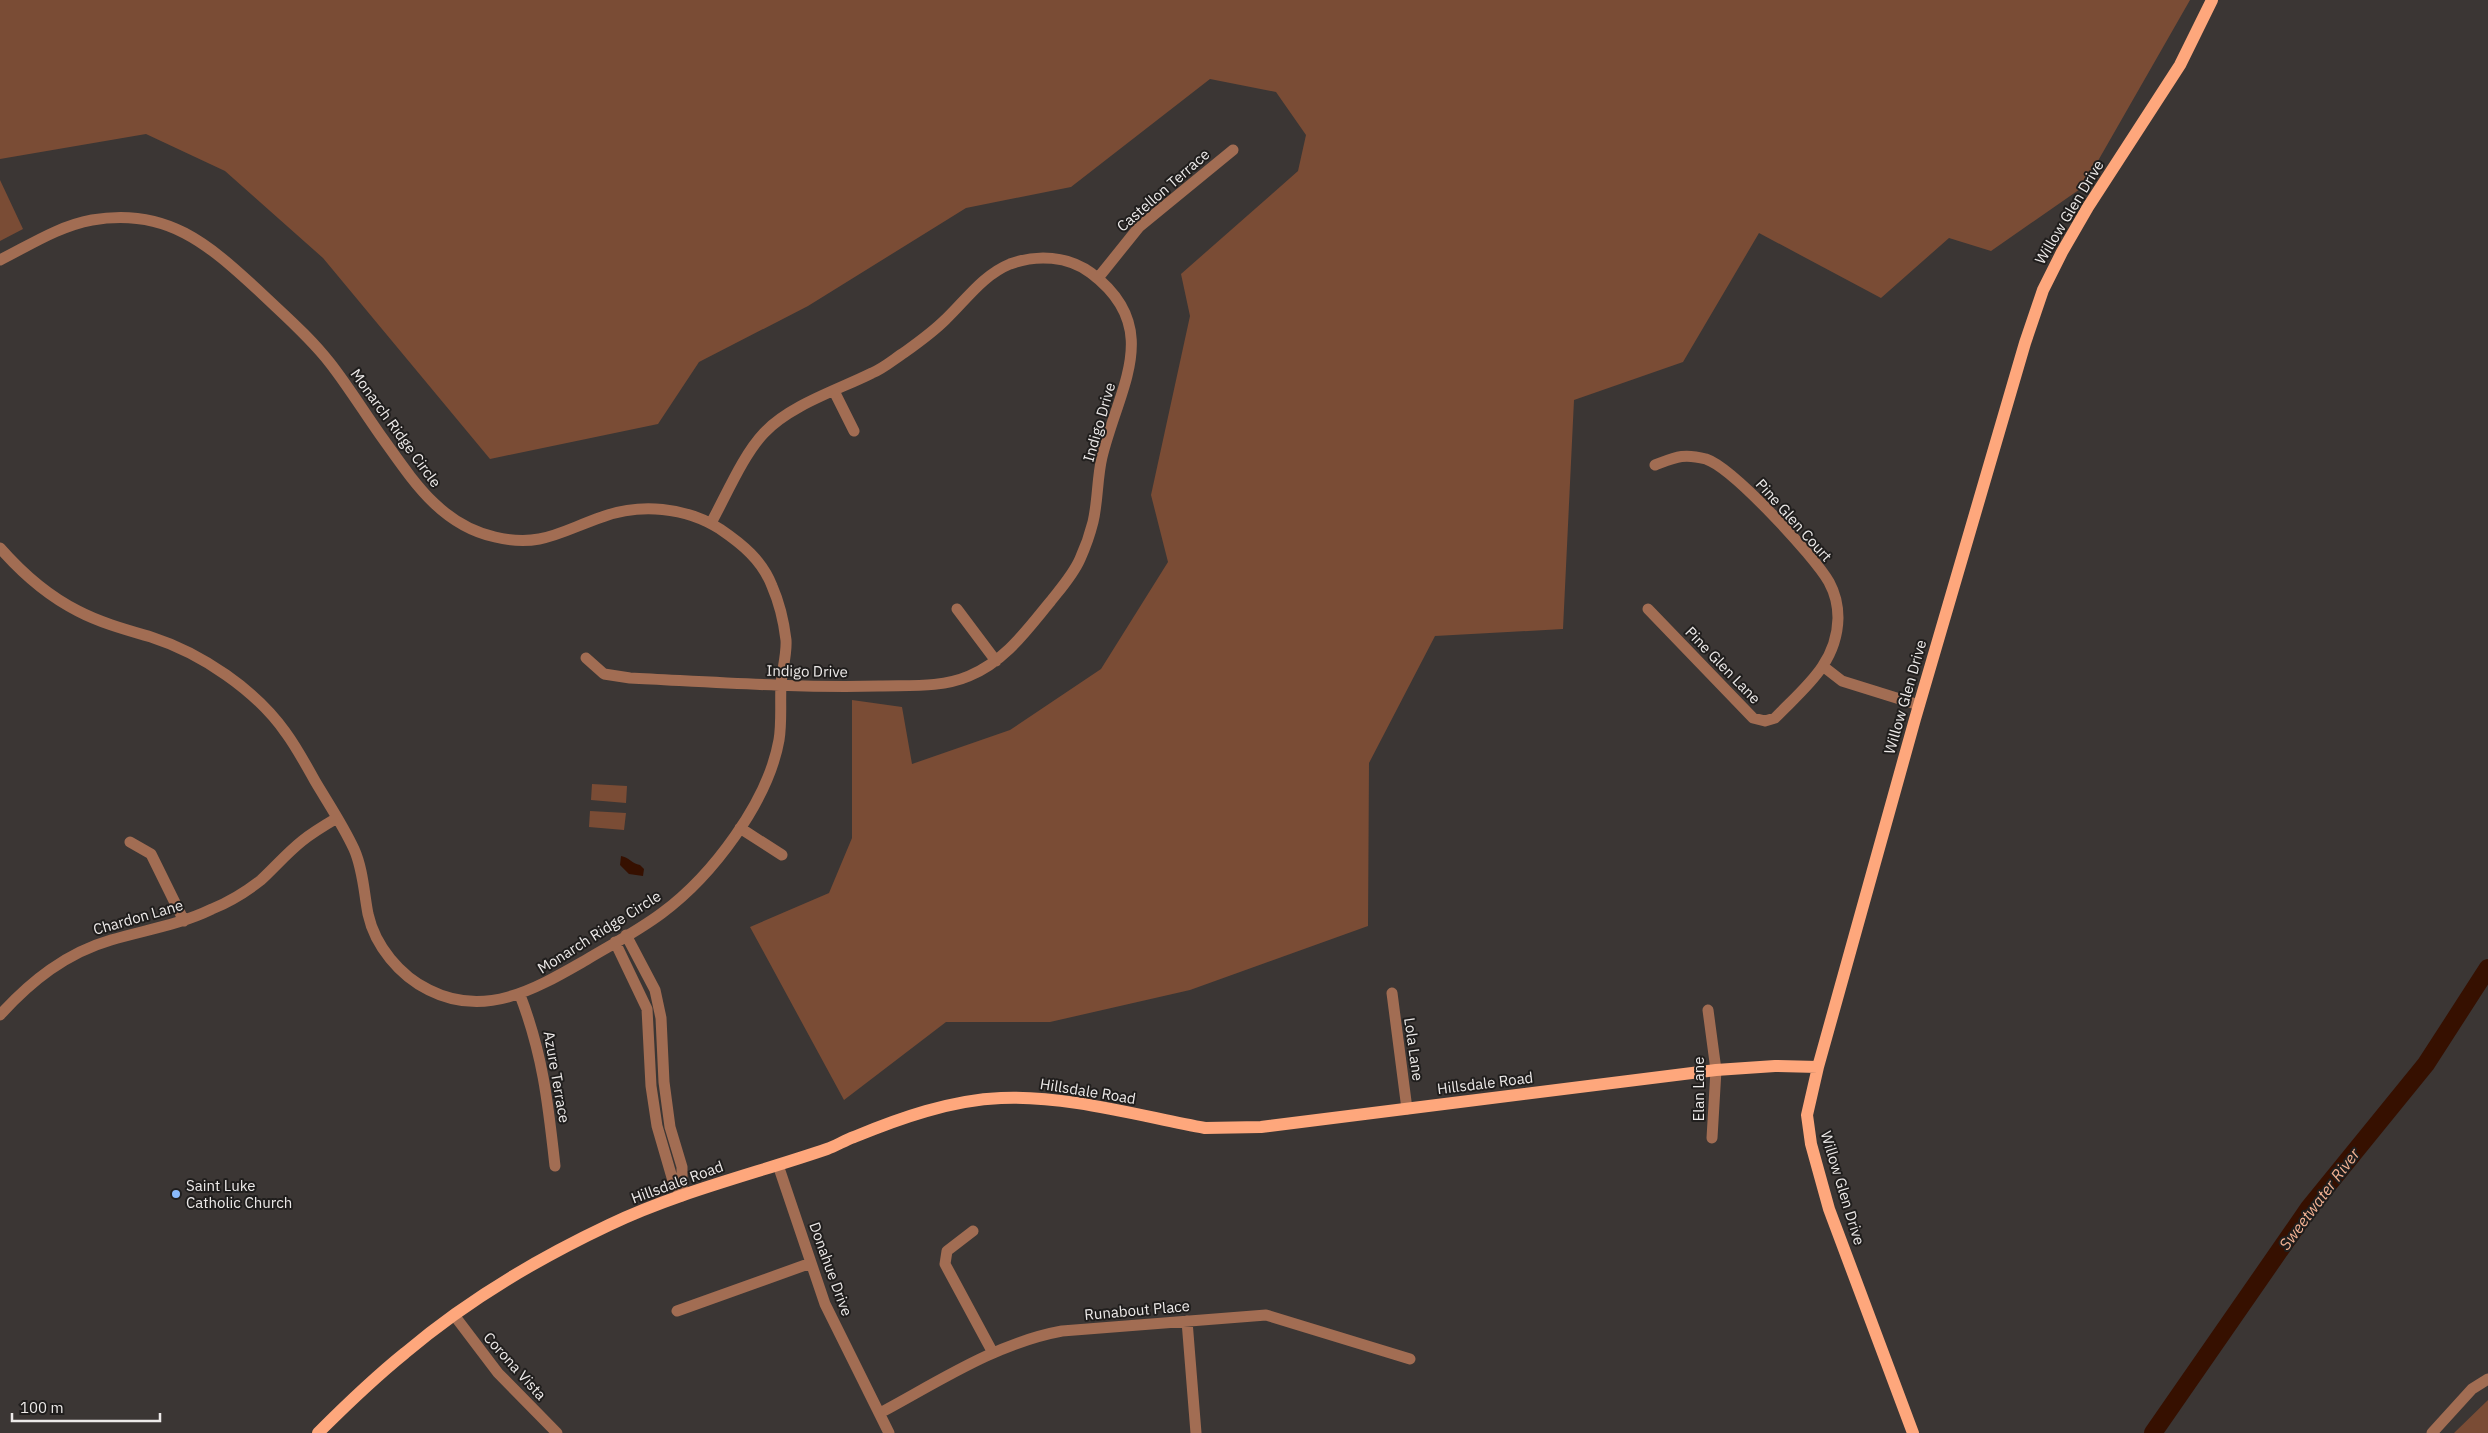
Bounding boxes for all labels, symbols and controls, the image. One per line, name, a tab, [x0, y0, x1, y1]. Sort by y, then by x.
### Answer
street label: Castellon Terrace	[1113, 144, 1213, 236]
street label: Willow Glen Drive	[2030, 156, 2108, 268]
street label: Monarch Ridge Circle	[347, 365, 445, 491]
street label: Indigo Drive	[1079, 380, 1119, 464]
street label: Pine Glen Court	[1752, 475, 1836, 565]
street label: Pine Glen Lane	[1681, 622, 1765, 708]
street label: Willow Glen Drive	[1880, 638, 1930, 756]
street label: Indigo Drive	[766, 661, 848, 681]
street label: Monarch Ridge Circle	[534, 886, 664, 978]
street label: Chardon Lane	[91, 895, 185, 939]
street label: Lola Lane	[1400, 1016, 1428, 1082]
street label: Azure Terrace	[540, 1030, 574, 1124]
street label: Elan Lane	[1689, 1056, 1708, 1122]
street label: Hillsdale Road	[1436, 1068, 1534, 1098]
street label: Hillsdale Road	[1039, 1074, 1137, 1108]
street label: Willow Glen Drive	[1817, 1129, 1869, 1247]
water label: Sweetwater River	[2274, 1143, 2364, 1254]
street label: Hillsdale Road	[628, 1157, 726, 1207]
place label: Saint Luke Catholic Church	[186, 1176, 292, 1212]
marker: Saint Luke Catholic Church	[170, 1188, 182, 1200]
street label: Donahue Drive	[805, 1219, 857, 1319]
street label: Runabout Place	[1083, 1296, 1191, 1324]
street label: Corona Vista	[480, 1328, 550, 1404]
scale bar	[12, 1390, 160, 1422]
text: 100 m	[20, 1398, 64, 1417]

